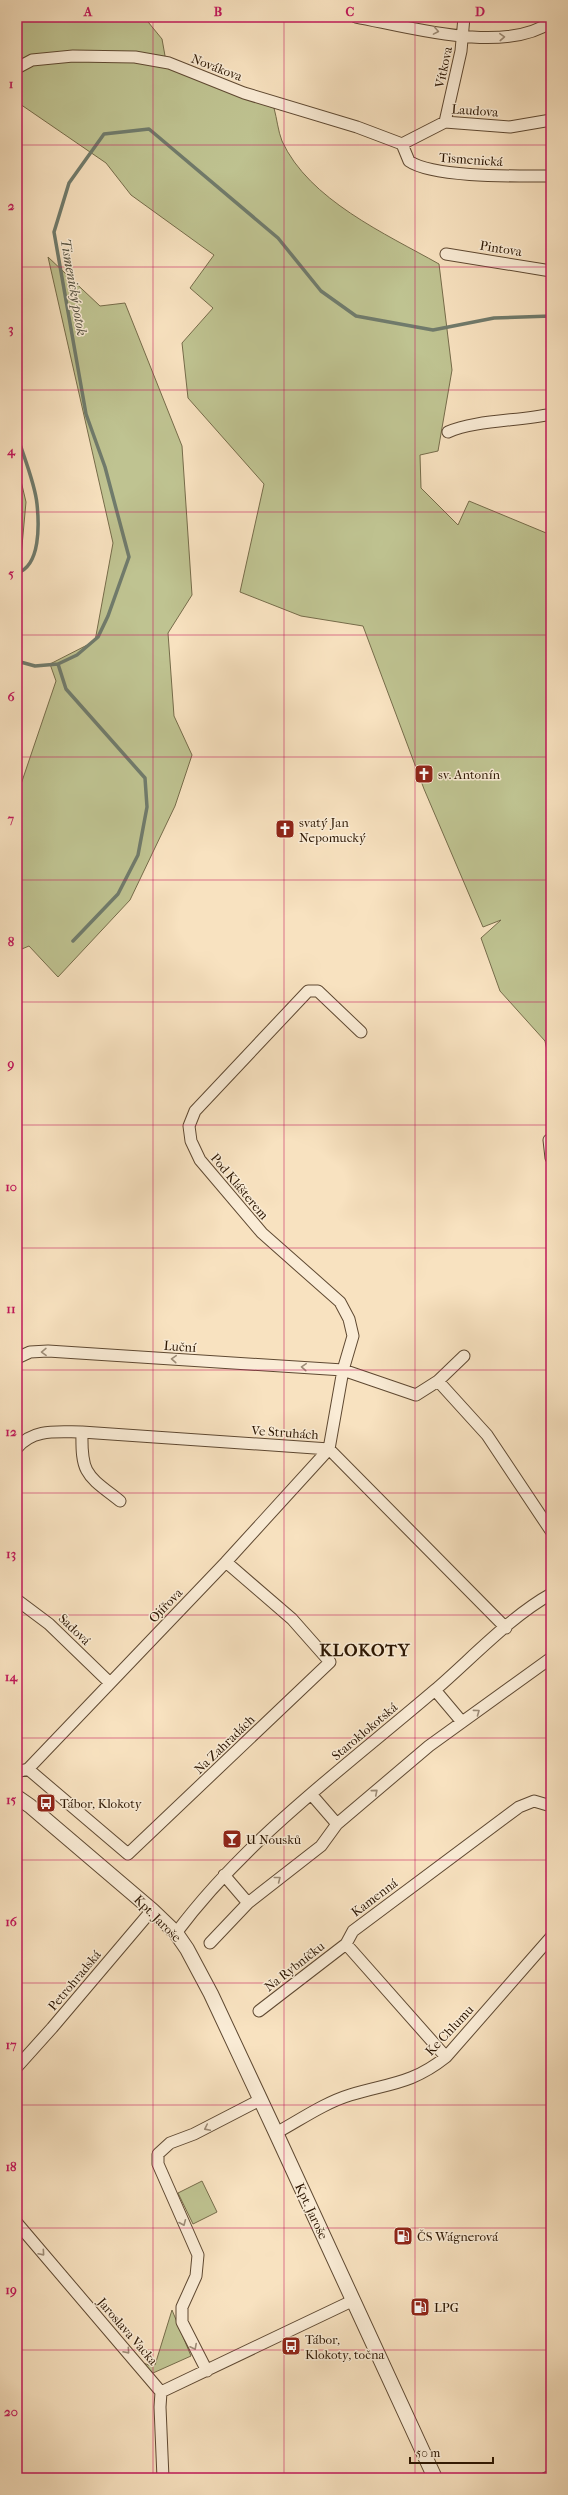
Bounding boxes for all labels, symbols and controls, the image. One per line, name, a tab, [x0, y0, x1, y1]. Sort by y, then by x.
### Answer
text: A	[83, 4, 93, 19]
text: B	[214, 4, 223, 19]
text: C	[346, 4, 355, 19]
text: D	[475, 4, 485, 19]
one-way arrow	[433, 27, 439, 35]
one-way arrow	[499, 33, 505, 41]
street label: Vítkova	[432, 44, 455, 90]
street label: Novákova	[189, 51, 245, 84]
text: 1	[9, 76, 14, 91]
street label: Laudova	[451, 101, 500, 120]
street label: Tismenická	[439, 150, 504, 169]
text: 2	[8, 198, 15, 213]
water label: Tismenický potok	[57, 237, 90, 337]
street label: Pintova	[479, 238, 524, 259]
text: 3	[8, 321, 14, 337]
text: 4	[6, 443, 16, 459]
text: 5	[8, 566, 14, 581]
text: 6	[7, 689, 15, 704]
church icon: sv. Antonín	[413, 763, 435, 785]
place label: sv. Antonín	[438, 767, 501, 782]
text: 7	[7, 811, 15, 826]
place label: svatý Jan Nepomucký	[299, 815, 367, 845]
church icon: svatý Jan Nepomucký	[274, 818, 296, 840]
text: 8	[8, 934, 15, 949]
text: 9	[7, 1056, 15, 1072]
street label: Pod Klášterem	[208, 1150, 272, 1223]
text: 10	[5, 1179, 17, 1194]
text: 11	[6, 1301, 16, 1316]
street label: Luční	[163, 1338, 197, 1355]
one-way arrow	[41, 1348, 47, 1356]
one-way arrow	[171, 1355, 177, 1364]
one-way arrow	[301, 1363, 307, 1372]
street label: Ve Struhách	[250, 1423, 320, 1442]
text: 12	[5, 1424, 17, 1439]
text: 13	[6, 1546, 16, 1562]
street label: Ojířova	[145, 1584, 186, 1626]
street label: Sadová	[56, 1611, 94, 1649]
district label: KLOKOTY	[319, 1640, 411, 1660]
text: 14	[5, 1669, 18, 1685]
street label: Staroklokotská	[328, 1699, 401, 1763]
one-way arrow	[472, 1710, 479, 1717]
street label: Na Zahradách	[191, 1711, 258, 1777]
one-way arrow	[370, 1790, 377, 1797]
text: 15	[6, 1792, 16, 1807]
bus stop icon: Tábor, Klokoty	[35, 1792, 57, 1814]
place label: Tábor, Klokoty	[60, 1796, 143, 1811]
bar icon: U Nousků	[221, 1828, 243, 1850]
place label: U Nousků	[246, 1832, 302, 1847]
street label: Kamenná	[348, 1875, 401, 1920]
one-way arrow	[274, 1877, 281, 1884]
street label: Kpt. Jaroše	[131, 1892, 185, 1945]
text: 16	[5, 1914, 18, 1929]
street label: Na Rybníčku	[261, 1938, 328, 1994]
street label: Petrohradská	[45, 1946, 105, 2013]
street label: Ke Chlumu	[422, 2002, 477, 2059]
text: 17	[6, 2037, 17, 2052]
one-way arrow	[203, 2123, 211, 2130]
text: 18	[5, 2159, 17, 2174]
street label: Kpt. Jaroše	[292, 2181, 331, 2242]
one-way arrow	[179, 2219, 187, 2226]
fuel station icon: ČS Wágnerová	[392, 2225, 414, 2247]
place label: ČS Wágnerová	[417, 2229, 499, 2244]
one-way arrow	[38, 2248, 45, 2255]
text: 19	[5, 2282, 17, 2298]
street label: Jaroslava Vacka	[94, 2294, 161, 2369]
fuel station icon: LPG	[409, 2296, 431, 2318]
place label: LPG	[434, 2300, 459, 2315]
place label: Tábor, Klokoty, točna	[305, 2332, 385, 2362]
bus stop icon: Tábor, Klokoty, točna	[280, 2335, 302, 2357]
one-way arrow	[189, 2342, 197, 2350]
one-way arrow	[122, 2347, 129, 2354]
text: 20	[4, 2404, 18, 2419]
scale bar	[410, 2439, 493, 2465]
text: 50 m	[416, 2446, 440, 2460]

